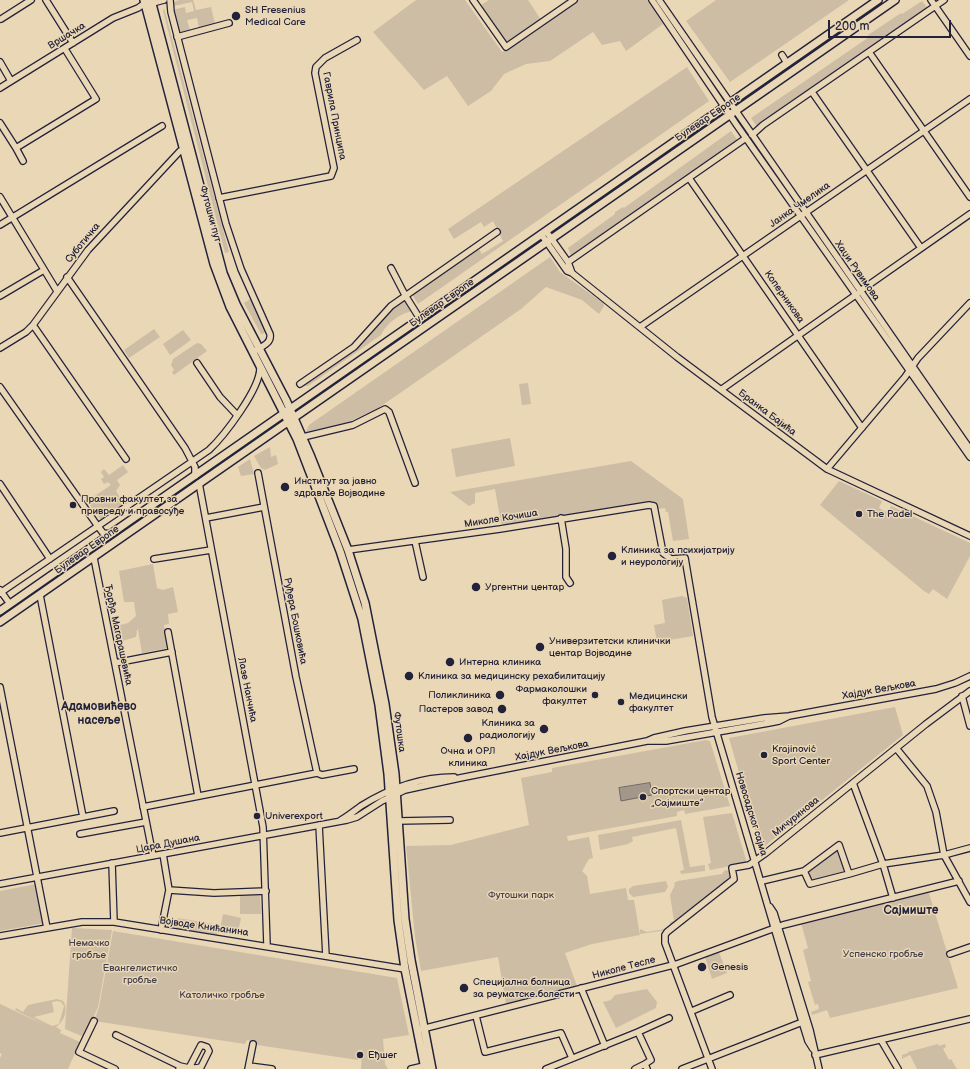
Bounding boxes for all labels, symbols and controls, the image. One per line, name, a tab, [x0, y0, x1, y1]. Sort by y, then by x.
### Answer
place label: SH Fresenius Medical Care	[245, 4, 306, 28]
marker: SH Fresenius Medical Care	[230, 10, 242, 22]
scale bar	[830, 12, 953, 38]
text: 200 m	[835, 19, 869, 34]
street label: Вршачка	[46, 20, 88, 52]
street label: Гаврила Принципа	[320, 71, 348, 161]
street label: Булевар Европе	[673, 92, 743, 144]
street label: Јанка Чмелика	[767, 180, 833, 230]
street label: Футошки пут	[197, 184, 223, 244]
street label: Суботичка	[63, 220, 103, 266]
street label: Хаџи Рувимова	[832, 239, 882, 303]
street label: Коперникова	[761, 268, 807, 326]
street label: Булевар Европе	[407, 276, 477, 330]
street label: Бранка Бајића	[736, 387, 798, 439]
place label: Институт за јавно здравље Војводине	[294, 475, 385, 498]
marker: Институт за јавно здравље Војводине	[279, 481, 291, 493]
place label: Правни факултет за привреду и правосуђе	[81, 493, 184, 516]
marker: Правни факултет за привреду и правосуђе	[68, 500, 78, 510]
street label: Миколе Кочиша	[463, 507, 539, 531]
place label: The Padel	[867, 508, 912, 520]
marker: The Padel	[854, 509, 864, 519]
street label: Булевар Европе	[52, 523, 122, 577]
place label: Клиника за психијатрију и неурологију	[621, 544, 734, 568]
marker: Клиника за психијатрију и неурологију	[606, 550, 618, 562]
street label: Руђера Бошковића	[281, 577, 309, 665]
marker: Ургентни центар	[470, 581, 482, 593]
place label: Ургентни центар	[485, 581, 564, 593]
street label: Ђорђа Магарашевића	[101, 584, 135, 686]
place label: Универзитетски клинички центар Војводине	[549, 635, 671, 658]
marker: Универзитетски клинички центар Војводине	[534, 641, 546, 653]
street label: Лазе Нанчића	[235, 656, 259, 724]
marker: Интерна клиника	[444, 656, 456, 668]
place label: Интерна клиника	[459, 656, 541, 668]
marker: Клиника за медицинску рехабилитацију	[403, 670, 415, 682]
place label: Клиника за медицинску рехабилитацију	[418, 670, 605, 682]
street label: Хајдук Вељкова	[841, 678, 917, 702]
place label: Фармаколошки факултет	[515, 683, 587, 706]
place label: Поликлиника	[428, 689, 491, 701]
marker: Поликлиника	[494, 689, 506, 701]
marker: Фармаколошки факултет	[590, 690, 600, 700]
place label: Медицински факултет	[629, 690, 688, 714]
marker: Медицински факултет	[616, 697, 626, 707]
district label: Адамовићево насеље	[61, 700, 137, 728]
place label: Пастеров завод	[419, 703, 493, 715]
marker: Пастеров завод	[496, 703, 508, 715]
street label: Футошка	[390, 711, 408, 753]
place label: Клиника за радиологију	[479, 717, 535, 740]
marker: Клиника за радиологију	[538, 723, 550, 735]
marker: Очна и ОРЛ клиника	[462, 732, 474, 744]
street label: Хајдук Вељкова	[514, 738, 590, 764]
place label: Krajinović Sport Center	[772, 743, 830, 766]
place label: Очна и ОРЛ клиника	[441, 745, 495, 768]
marker: Krajinović Sport Center	[759, 750, 769, 760]
street label: Новосадског сајма	[732, 770, 770, 858]
place label: Спортски центар „Сајмиште”	[651, 785, 730, 808]
marker: Спортски центар „Сајмиште”	[638, 792, 648, 802]
street label: Мичуринова	[770, 794, 822, 840]
place label: Univerexport	[265, 810, 323, 822]
marker: Univerexport	[252, 811, 262, 821]
street label: Цара Душана	[135, 832, 201, 856]
park label: Футошки парк	[488, 889, 554, 901]
district label: Сајмиште	[883, 904, 939, 918]
street label: Војводе Книћанина	[159, 915, 249, 939]
park label: Немачко гробље	[68, 937, 110, 960]
park label: Успенско гробље	[843, 948, 923, 960]
street label: Николе Тесле	[591, 954, 657, 982]
marker: Genesis	[696, 961, 708, 973]
place label: Genesis	[711, 961, 748, 973]
park label: Евангелистичко гробље	[103, 962, 177, 986]
place label: Специјална болница за реуматске болести	[473, 976, 575, 1000]
marker: Специјална болница за реуматске болести	[458, 982, 470, 994]
park label: Католичко гробље	[179, 989, 265, 1001]
place label: Еђшег	[368, 1049, 397, 1061]
marker: Еђшег	[355, 1050, 365, 1060]

